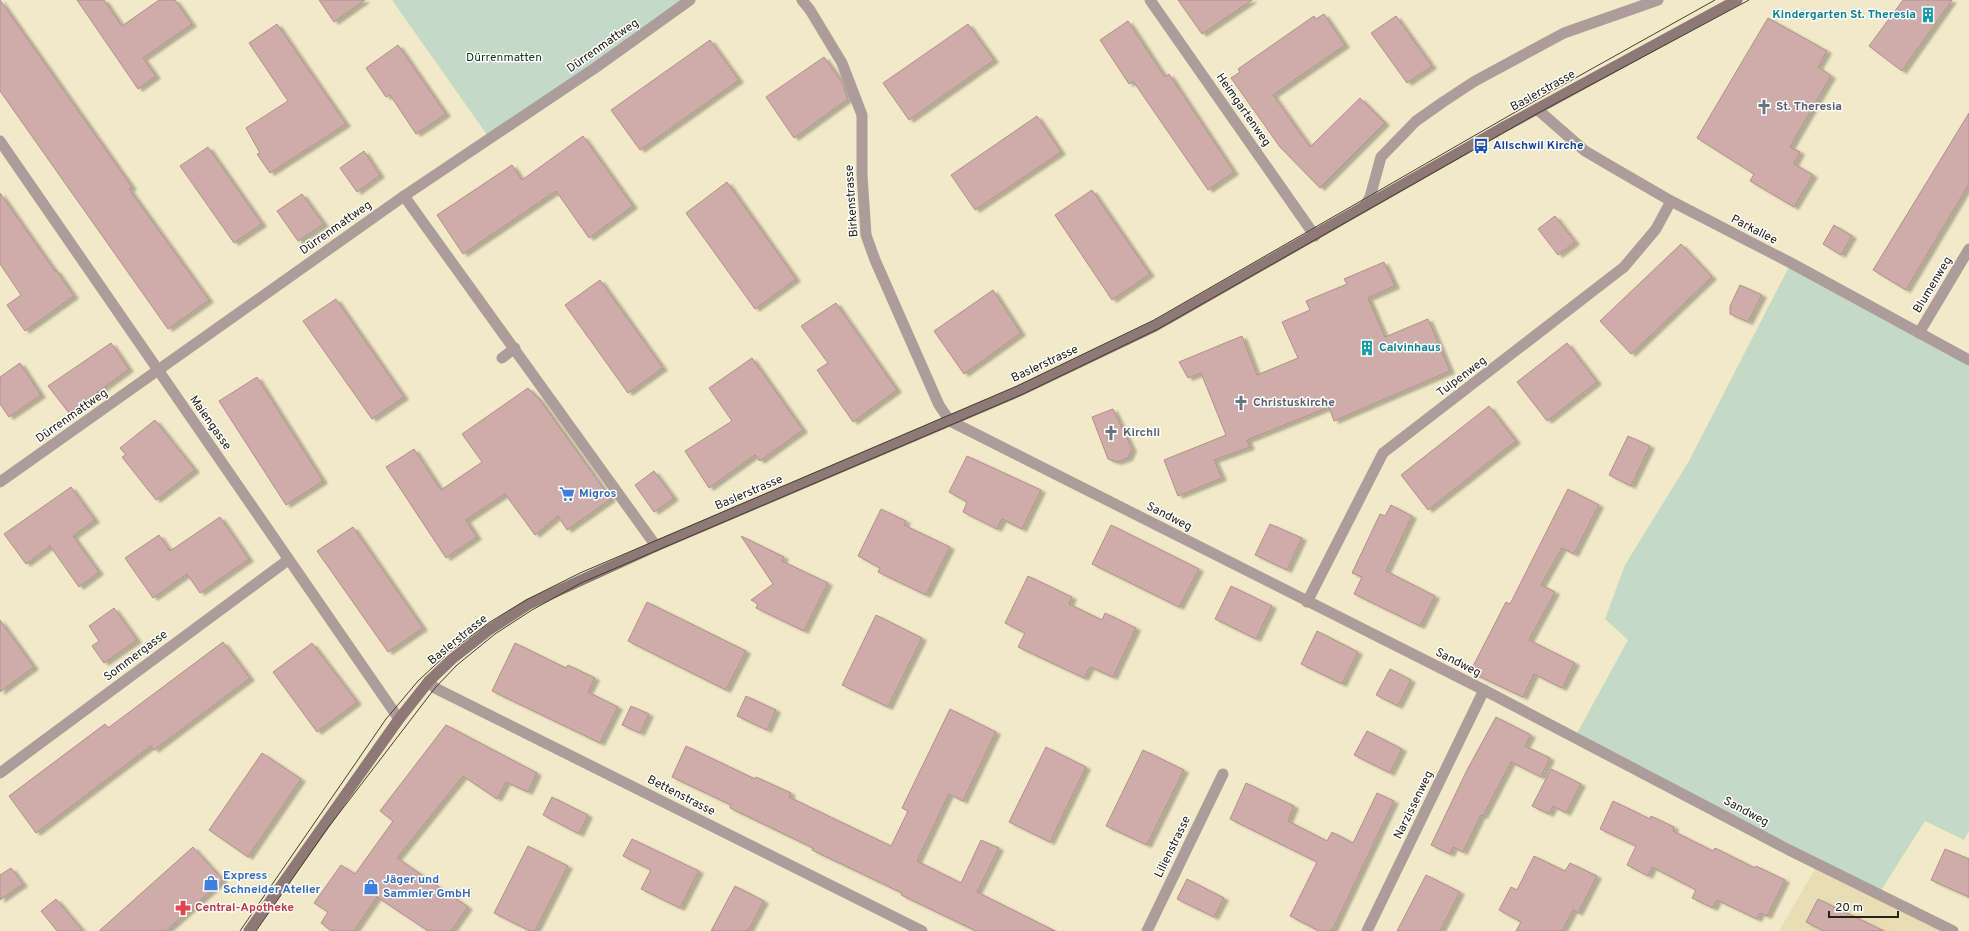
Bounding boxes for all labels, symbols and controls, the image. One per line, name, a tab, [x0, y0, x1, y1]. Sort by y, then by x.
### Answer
building icon: Kindergarten St. Theresia	[1919, 6, 1937, 24]
place label: Kindergarten St. Theresia	[1772, 7, 1916, 23]
street label: Dürrenmattweg	[564, 15, 642, 77]
park label: Dürrenmatten	[466, 50, 542, 66]
street label: Baslerstrasse	[1508, 67, 1578, 115]
street label: Heimgartenweg	[1212, 70, 1274, 150]
church icon: St. Theresia	[1755, 98, 1773, 116]
place label: St. Theresia	[1776, 99, 1842, 115]
bus stop icon: Allschwil Kirche	[1472, 137, 1490, 155]
place label: Allschwil Kirche	[1493, 138, 1584, 154]
street label: Birkenstrasse	[841, 164, 863, 238]
street label: Dürrenmattweg	[297, 197, 375, 259]
street label: Parkallee	[1728, 211, 1780, 249]
street label: Blumenweg	[1910, 254, 1956, 316]
building icon: Calvinhaus	[1358, 339, 1376, 357]
place label: Calvinhaus	[1379, 340, 1441, 356]
street label: Baslerstrasse	[1009, 342, 1081, 386]
street label: Tulpenweg	[1434, 353, 1490, 401]
street label: Dürrenmattweg	[33, 385, 111, 447]
street label: Maiengasse	[185, 393, 235, 453]
church icon: Christuskirche	[1232, 394, 1250, 412]
place label: Christuskirche	[1253, 395, 1335, 411]
church icon: Kirchli	[1102, 424, 1120, 442]
place label: Kirchli	[1123, 425, 1160, 441]
street label: Baslerstrasse	[713, 472, 785, 514]
supermarket icon: Migros	[558, 485, 576, 503]
place label: Migros	[579, 486, 616, 502]
street label: Sandweg	[1143, 499, 1195, 535]
street label: Baslerstrasse	[425, 611, 491, 669]
street label: Sommergasse	[101, 627, 171, 685]
street label: Sandweg	[1432, 645, 1484, 681]
street label: Narzissenweg	[1390, 768, 1438, 842]
street label: Bettenstrasse	[644, 772, 718, 820]
street label: Sandweg	[1721, 793, 1771, 831]
street label: Lilienstrasse	[1151, 813, 1195, 881]
place label: Express Schneider Atelier	[223, 868, 321, 898]
place label: Jäger und Sammler GmbH	[383, 872, 471, 902]
shop icon: Express Schneider Atelier	[202, 874, 220, 892]
shop icon: Jäger und Sammler GmbH	[362, 878, 380, 896]
scale bar	[1829, 893, 1898, 919]
pharmacy icon: Central-Apotheke	[174, 899, 192, 917]
place label: Central-Apotheke	[195, 900, 294, 916]
text: 20 m	[1835, 900, 1863, 916]

